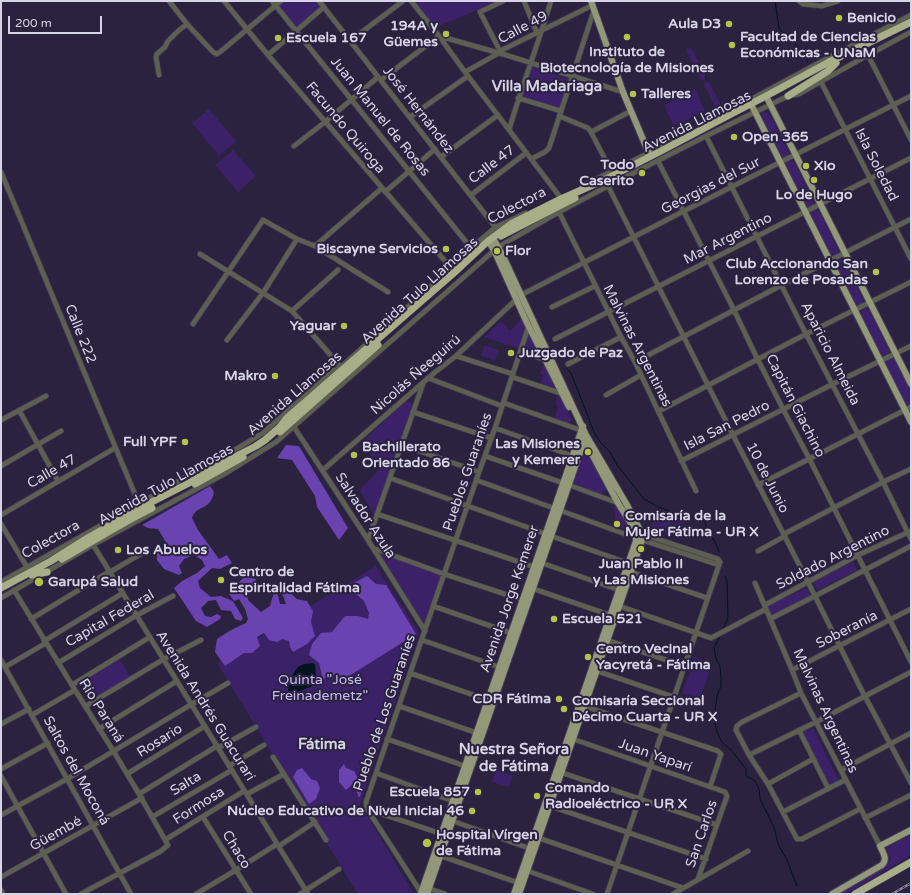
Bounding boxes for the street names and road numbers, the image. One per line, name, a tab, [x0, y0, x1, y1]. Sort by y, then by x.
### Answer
street label: Calle 49	[495, 8, 551, 48]
street label: Juan Manuel de Rosas	[327, 54, 433, 180]
street label: José Hernández	[379, 63, 457, 157]
street label: Facundo Quiroga	[302, 79, 388, 177]
street label: Avenida Llamosas	[640, 87, 754, 157]
street label: Isla Soledad	[850, 126, 902, 204]
street label: Calle 47	[465, 142, 519, 188]
street label: Georgias del Sur	[659, 154, 763, 218]
street label: Colectora	[485, 184, 549, 228]
street label: Mar Argentino	[681, 210, 775, 268]
street label: Avenida Tulo Llamosas	[358, 234, 482, 348]
street label: Malvinas Argentinas	[599, 282, 675, 410]
street label: Aparicio Almeida	[797, 299, 863, 409]
street label: Calle 222	[61, 302, 99, 366]
street label: Nicolás Ñeeguirú	[368, 331, 464, 419]
street label: Avenida Llamosas	[244, 348, 346, 440]
street label: Capitán Giachino	[762, 352, 828, 460]
street label: Isla San Pedro	[681, 397, 773, 455]
street label: Pueblos Guaraníes	[440, 411, 496, 533]
street label: 10 de Junio	[742, 440, 792, 516]
street label: Avenida Tulo Llamosas	[96, 441, 236, 529]
street label: Calle 47	[25, 451, 79, 493]
street label: Salvador Azula	[331, 470, 399, 562]
street label: Colectora	[19, 517, 83, 563]
street label: Soldado Argentino	[774, 522, 892, 594]
street label: Avenida Jorge Kemerer	[477, 523, 543, 675]
street label: Capital Federal	[63, 587, 157, 651]
street label: Soberanía	[813, 607, 881, 653]
street label: Avenida Andrés Guacurarí	[152, 628, 258, 784]
street label: Pueblo de Los Guaraníes	[350, 633, 420, 793]
street label: Malvinas Argentinas	[789, 646, 861, 776]
street label: Río Paraná	[75, 676, 127, 746]
street label: Saltos del Moconá	[39, 714, 113, 828]
street label: Rosario	[134, 721, 186, 761]
street label: Juan Yaparí	[616, 736, 694, 776]
street label: Salta	[167, 768, 205, 800]
street label: Formosa	[170, 784, 228, 828]
street label: San Carlos	[683, 798, 721, 870]
street label: Güembé	[27, 813, 85, 855]
street label: Chaco	[218, 828, 254, 872]

